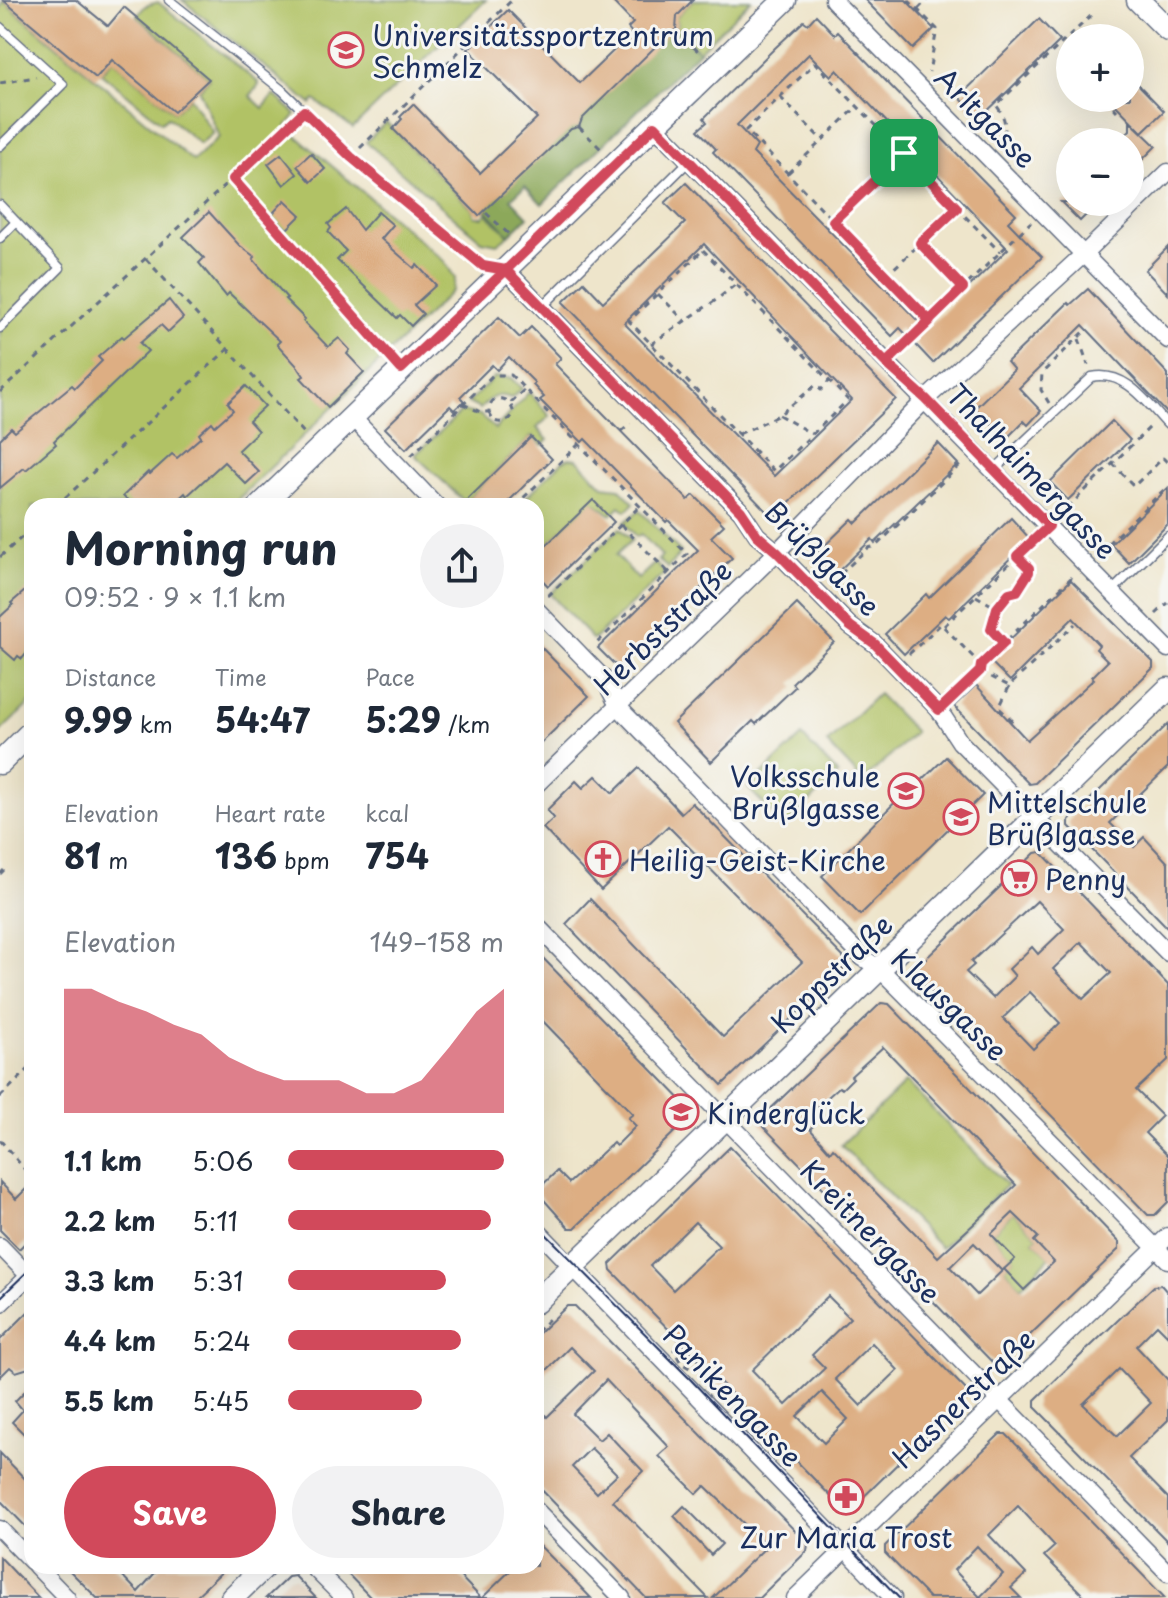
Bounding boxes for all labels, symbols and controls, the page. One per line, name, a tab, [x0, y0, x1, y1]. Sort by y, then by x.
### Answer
place label: Universitätssportzentrum Schmelz	[372, 13, 714, 88]
map controls	[1056, 24, 1144, 216]
button: +	[1056, 24, 1144, 112]
school or university icon: Universitätssportzentrum Schmelz	[327, 31, 365, 69]
street label: Arltgasse	[925, 56, 1047, 178]
pin	[870, 119, 938, 187]
button: −	[1056, 128, 1144, 216]
icon: arrive	[882, 131, 926, 175]
street label: Thalhaimergasse	[937, 373, 1127, 569]
street label: Brüßlgasse	[755, 490, 891, 626]
text: Morning run	[64, 514, 338, 580]
button: share	[420, 524, 504, 608]
street label: Herbststraße	[583, 549, 741, 705]
text: 09:52 · 9 × 1.1 km	[64, 577, 286, 616]
text: Distance	[64, 660, 156, 693]
text: Time	[215, 660, 267, 693]
text: Pace	[365, 660, 415, 693]
text: 9.99	[64, 693, 133, 745]
text: 54:47	[215, 693, 310, 745]
text: 5:29	[365, 693, 441, 745]
text: km	[133, 707, 173, 740]
text: /km	[441, 707, 490, 740]
place label: Volksschule Brüßlgasse	[730, 754, 880, 829]
school or university icon: Volksschule Brüßlgasse	[887, 772, 925, 810]
place label: Mittelschule Brüßlgasse	[987, 780, 1147, 855]
text: Elevation	[64, 796, 159, 829]
text: Heart rate	[215, 796, 326, 829]
text: kcal	[365, 796, 409, 829]
school or university icon: Mittelschule Brüßlgasse	[942, 798, 980, 836]
text: 81	[64, 829, 101, 881]
text: 136	[215, 829, 277, 881]
text: 754	[365, 829, 429, 881]
place label: Heilig-Geist-Kirche	[629, 838, 886, 881]
church icon: Heilig-Geist-Kirche	[584, 840, 622, 878]
text: m	[101, 843, 128, 876]
text: bpm	[277, 843, 330, 876]
place label: Penny	[1045, 857, 1126, 900]
supermarket icon: Penny	[1000, 859, 1038, 897]
street label: Koppstraße	[760, 904, 902, 1042]
text: Elevation	[64, 922, 176, 961]
text: 149–158 m	[370, 922, 504, 961]
street label: Klausgasse	[882, 937, 1018, 1071]
place label: Kinderglück	[707, 1091, 865, 1134]
school or university icon: Kinderglück	[662, 1093, 700, 1131]
text: 1.1 km	[64, 1141, 142, 1180]
text: 5:06	[192, 1141, 253, 1180]
street label: Kreitnergasse	[791, 1149, 951, 1313]
text: 2.2 km	[64, 1201, 155, 1240]
text: 5:11	[192, 1201, 238, 1240]
text: 3.3 km	[64, 1261, 155, 1300]
text: 5:31	[192, 1261, 243, 1300]
street label: Panikengasse	[653, 1313, 813, 1477]
street label: Hasnerstraße	[882, 1318, 1044, 1478]
text: 4.4 km	[64, 1321, 156, 1360]
text: 5:24	[192, 1321, 251, 1360]
text: 5.5 km	[64, 1381, 154, 1420]
text: 5:45	[192, 1381, 249, 1420]
button: Save	[64, 1466, 276, 1558]
button: Share	[292, 1466, 504, 1558]
pharmacy icon: Zur Maria Trost	[827, 1478, 865, 1516]
place label: Zur Maria Trost	[740, 1515, 952, 1558]

